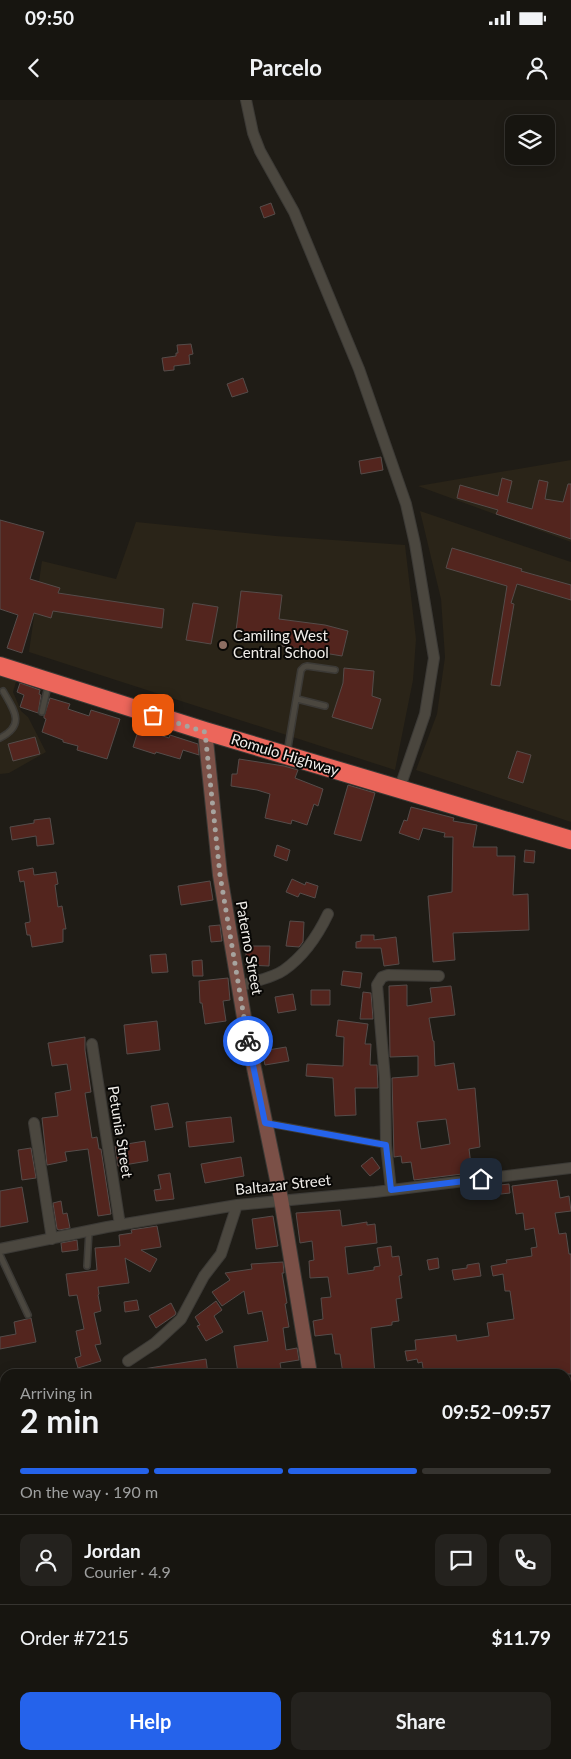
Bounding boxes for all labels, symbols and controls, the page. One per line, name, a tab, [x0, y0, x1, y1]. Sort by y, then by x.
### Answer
text: 09:50	[25, 6, 74, 29]
icon: back	[20, 54, 48, 82]
text: Parcelo	[249, 54, 322, 81]
icon: person	[523, 54, 551, 82]
map controls	[505, 115, 555, 165]
button: layers	[505, 115, 555, 165]
place label: Camiling West Central School	[233, 626, 329, 661]
marker: Camiling West Central School	[217, 639, 229, 651]
pin	[132, 694, 174, 736]
icon: bag	[139, 701, 167, 729]
street label: Romulo Highway	[229, 729, 342, 779]
street label: Paterno Street	[233, 899, 267, 997]
courier	[223, 1016, 273, 1066]
icon: bike	[234, 1027, 262, 1055]
street label: Petunia Street	[105, 1085, 137, 1180]
pin	[460, 1158, 502, 1200]
icon: home	[467, 1165, 495, 1193]
street label: Baltazar Street	[234, 1170, 332, 1198]
text: Arriving in	[20, 1383, 93, 1402]
text: 09:52–09:57	[442, 1400, 551, 1423]
text: 2 min	[20, 1401, 99, 1440]
text: On the way · 190 m	[20, 1482, 158, 1501]
button: person	[20, 1534, 72, 1586]
button: chat	[435, 1534, 487, 1586]
button: phone	[499, 1534, 551, 1586]
text: Jordan	[84, 1539, 141, 1562]
text: Courier · 4.9	[84, 1562, 171, 1581]
text: Order #7215	[20, 1626, 129, 1649]
text: $11.79	[491, 1626, 551, 1649]
button: Help	[20, 1692, 281, 1750]
button: Share	[291, 1692, 551, 1750]

